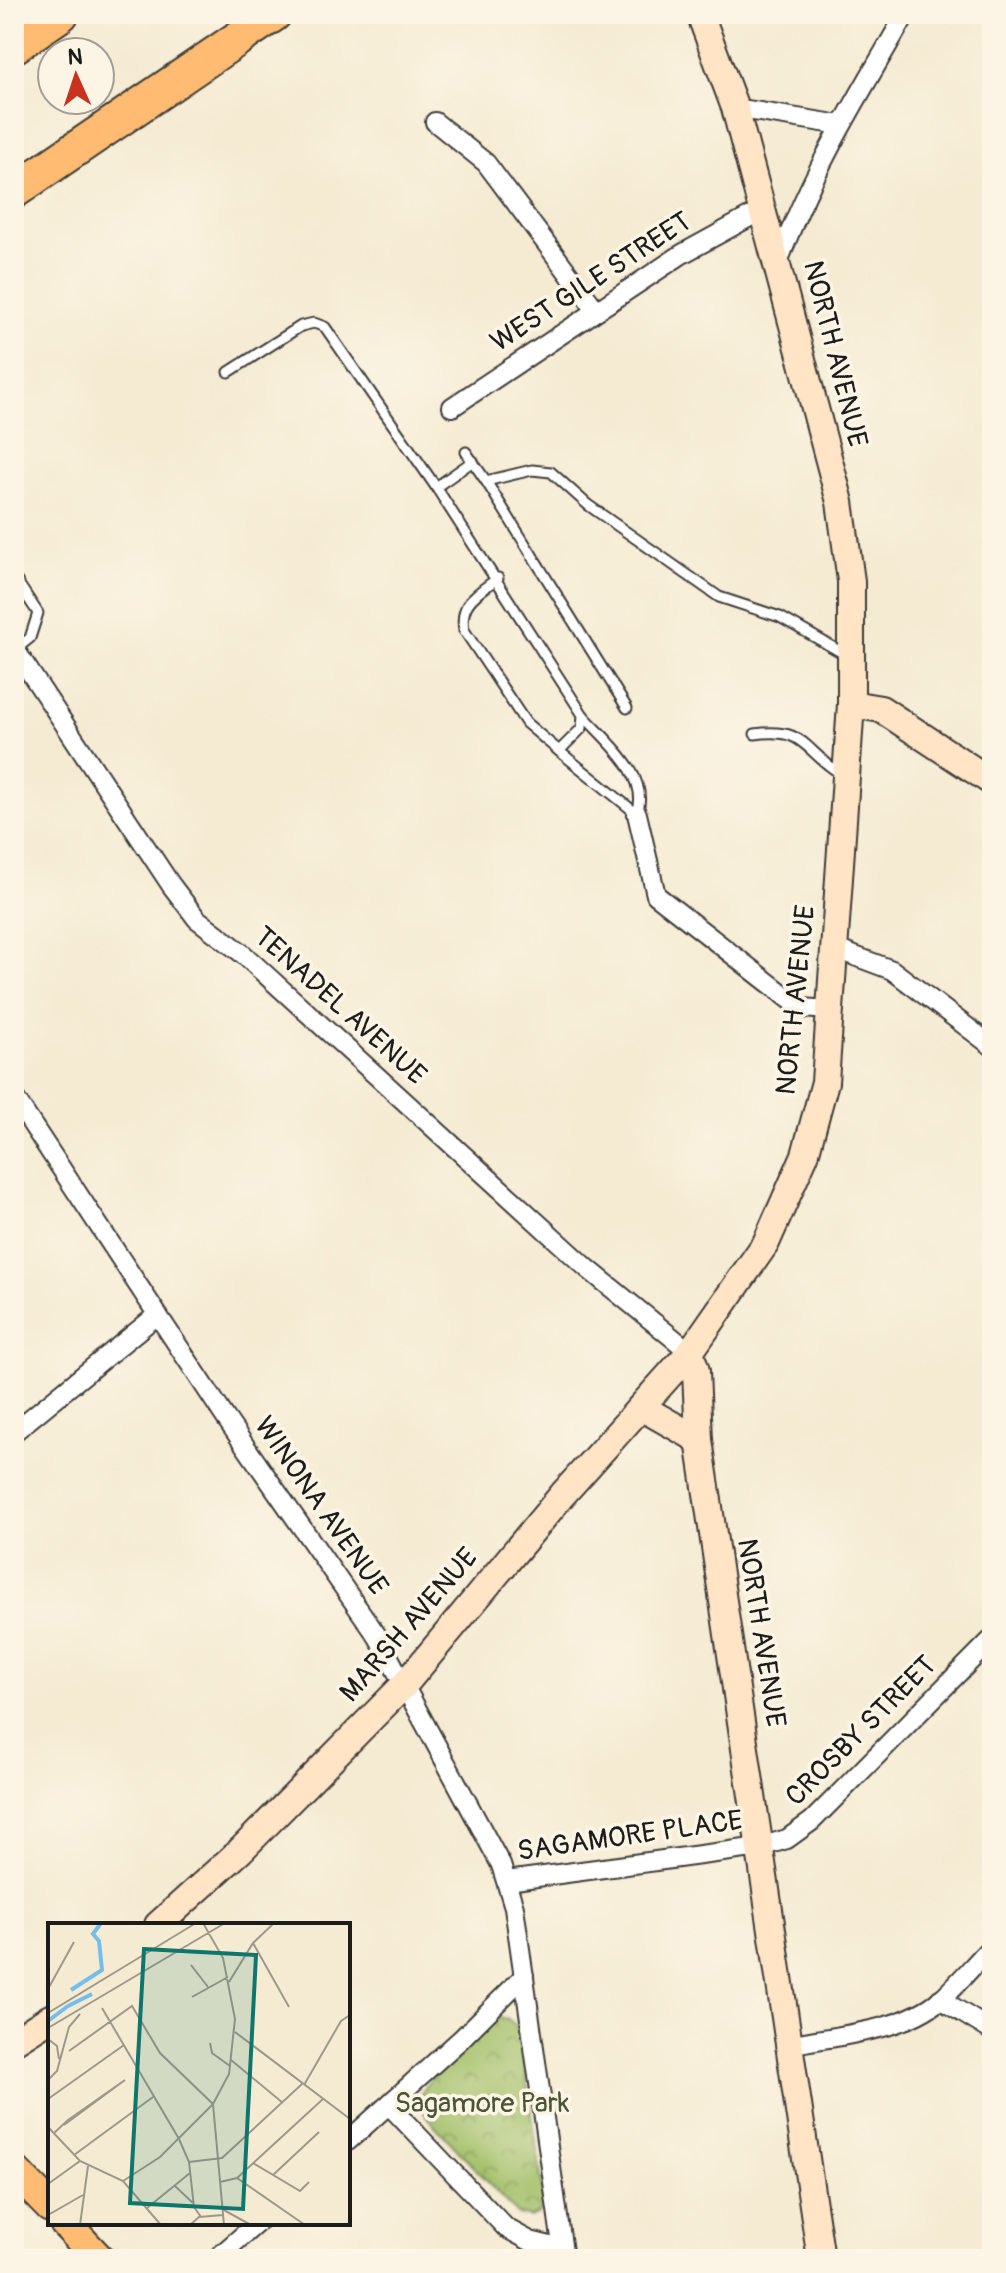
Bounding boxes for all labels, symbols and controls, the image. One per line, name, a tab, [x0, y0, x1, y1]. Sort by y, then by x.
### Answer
north arrow	[36, 36, 116, 116]
text: N	[67, 43, 83, 71]
street label: WEST GILE STREET	[484, 204, 698, 360]
street label: NORTH AVENUE	[795, 257, 875, 451]
street label: NORTH AVENUE	[769, 903, 823, 1097]
street label: TENADEL AVENUE	[246, 919, 434, 1093]
street label: WINONA AVENUE	[246, 1410, 396, 1602]
street label: NORTH AVENUE	[729, 1536, 793, 1730]
street label: MARSH AVENUE	[332, 1541, 486, 1709]
street label: CROSBY STREET	[778, 1648, 944, 1814]
street label: SAGAMORE PLACE	[515, 1803, 745, 1869]
inset map	[48, 1923, 350, 2225]
park label: Sagamore Park	[395, 2086, 570, 2121]

